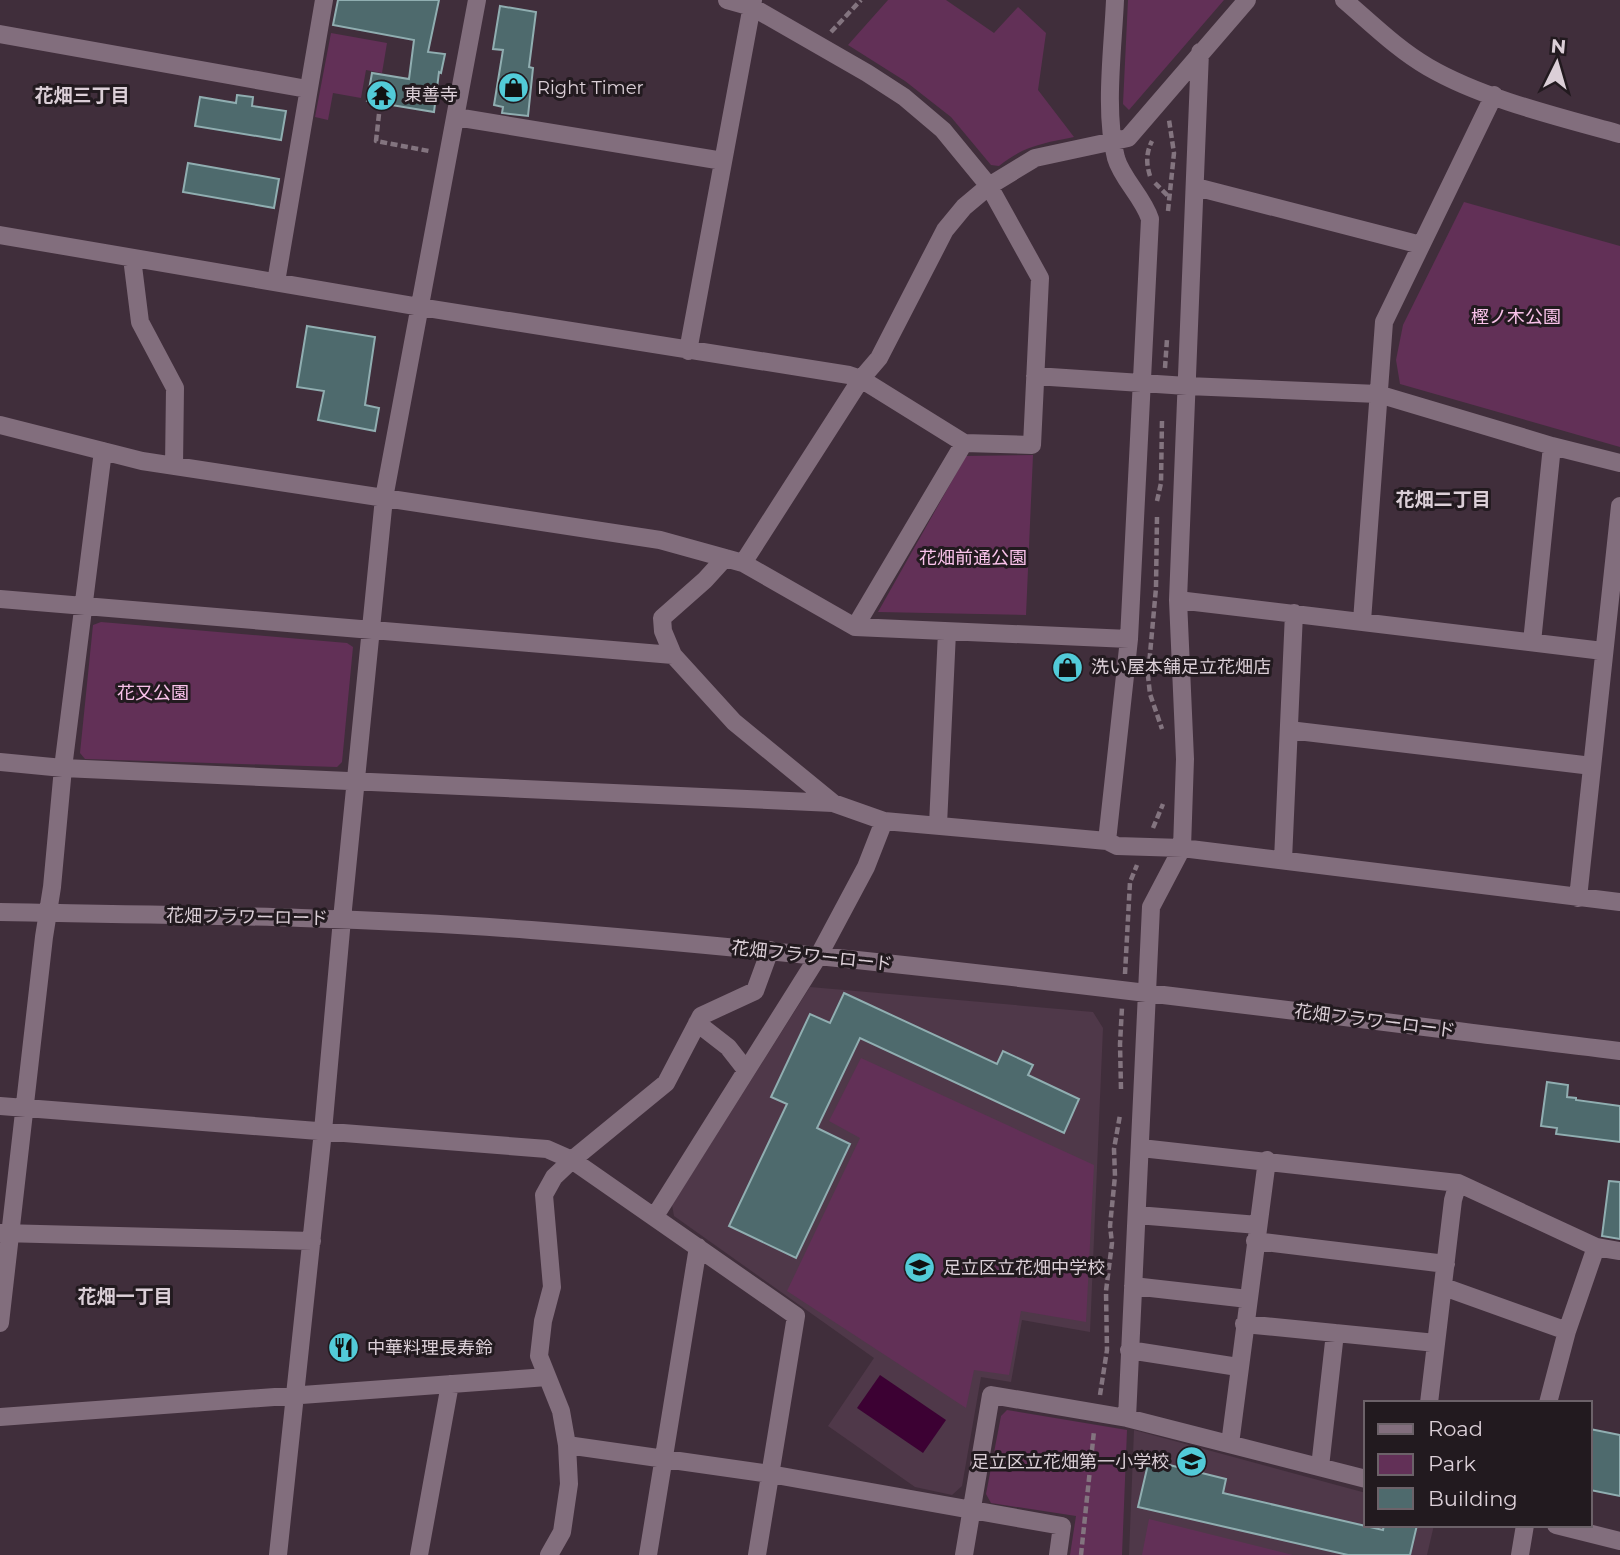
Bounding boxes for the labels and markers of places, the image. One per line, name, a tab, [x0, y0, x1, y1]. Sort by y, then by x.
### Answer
shop icon: Right Timer	[497, 71, 531, 105]
place label: Right Timer	[537, 77, 644, 99]
temple icon: 東善寺	[364, 78, 398, 112]
place label: 東善寺	[404, 84, 458, 106]
shop icon: 洗い屋本舗足立花畑店	[1051, 650, 1085, 684]
place label: 洗い屋本舗足立花畑店	[1091, 656, 1271, 678]
school or university icon: 足立区立花畑中学校	[903, 1251, 937, 1285]
place label: 足立区立花畑中学校	[943, 1257, 1105, 1279]
restaurant icon: 中華料理長寿鈴	[327, 1331, 361, 1365]
place label: 中華料理長寿鈴	[367, 1337, 493, 1359]
school or university icon: 足立区立花畑第一小学校	[1175, 1445, 1209, 1479]
place label: 足立区立花畑第一小学校	[971, 1451, 1169, 1473]

